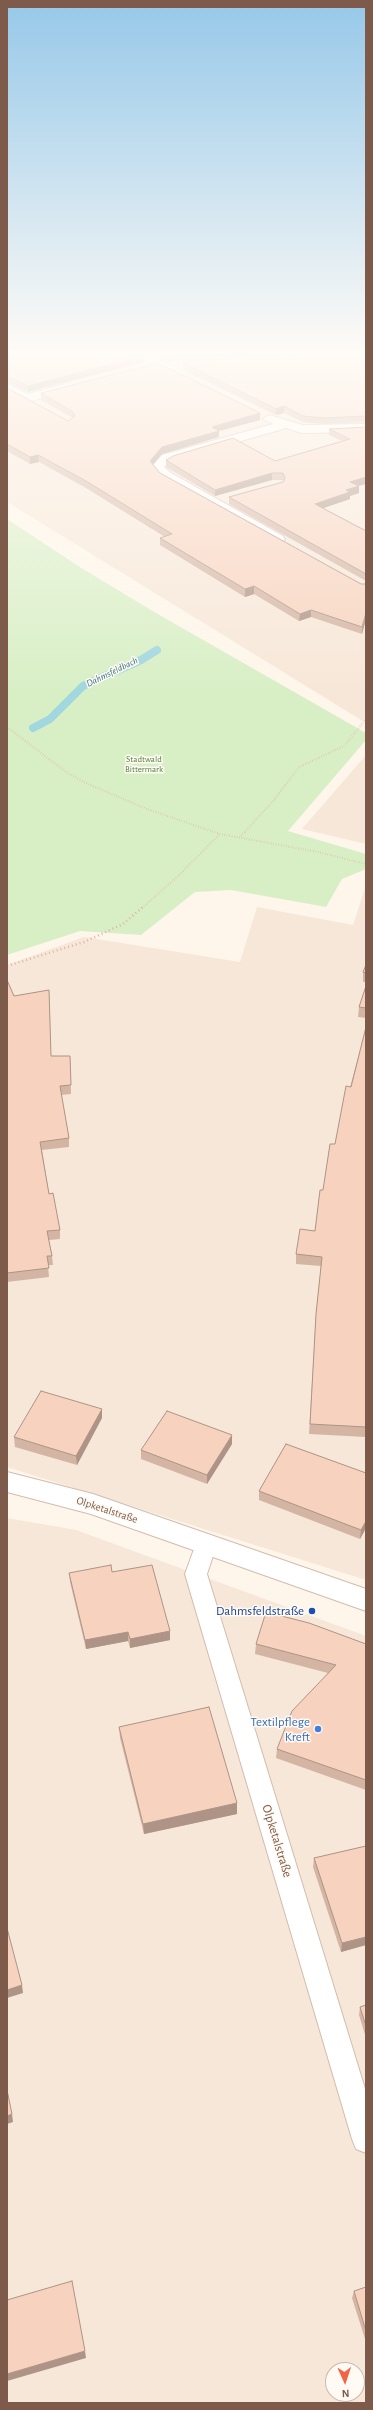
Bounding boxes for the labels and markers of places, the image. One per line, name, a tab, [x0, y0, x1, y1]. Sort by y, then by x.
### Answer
place label: Dahmsfeldstraße	[216, 1603, 304, 1619]
marker: Dahmsfeldstraße	[307, 1606, 317, 1616]
place label: Textilpflege Kreft	[250, 1714, 310, 1745]
marker: Textilpflege Kreft	[313, 1724, 323, 1734]

